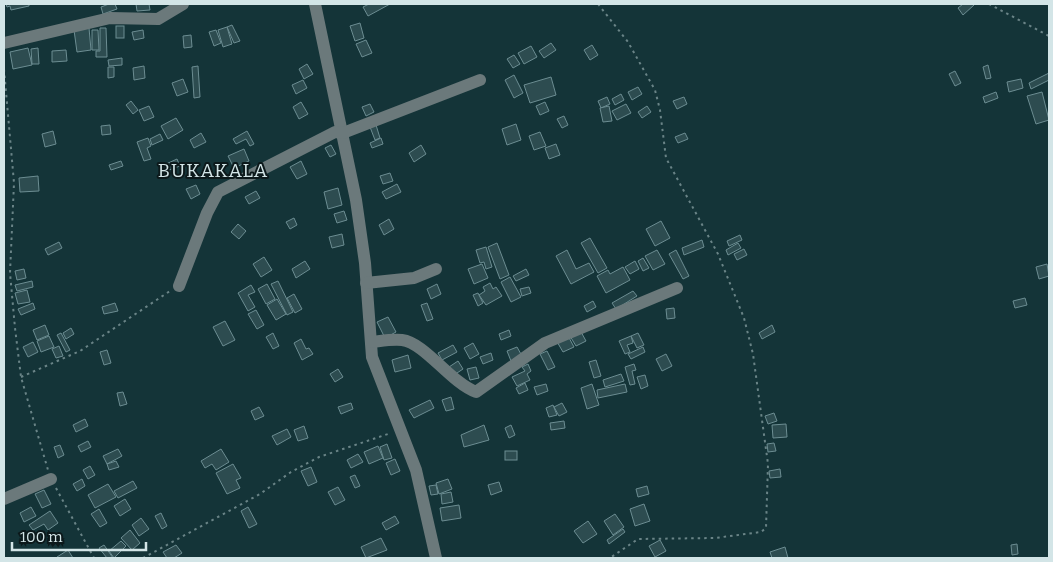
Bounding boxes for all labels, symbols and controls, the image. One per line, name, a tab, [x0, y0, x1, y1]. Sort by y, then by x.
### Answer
district label: BUKAKALA	[158, 159, 268, 182]
scale bar	[12, 520, 146, 552]
text: 100 m	[20, 528, 63, 546]

